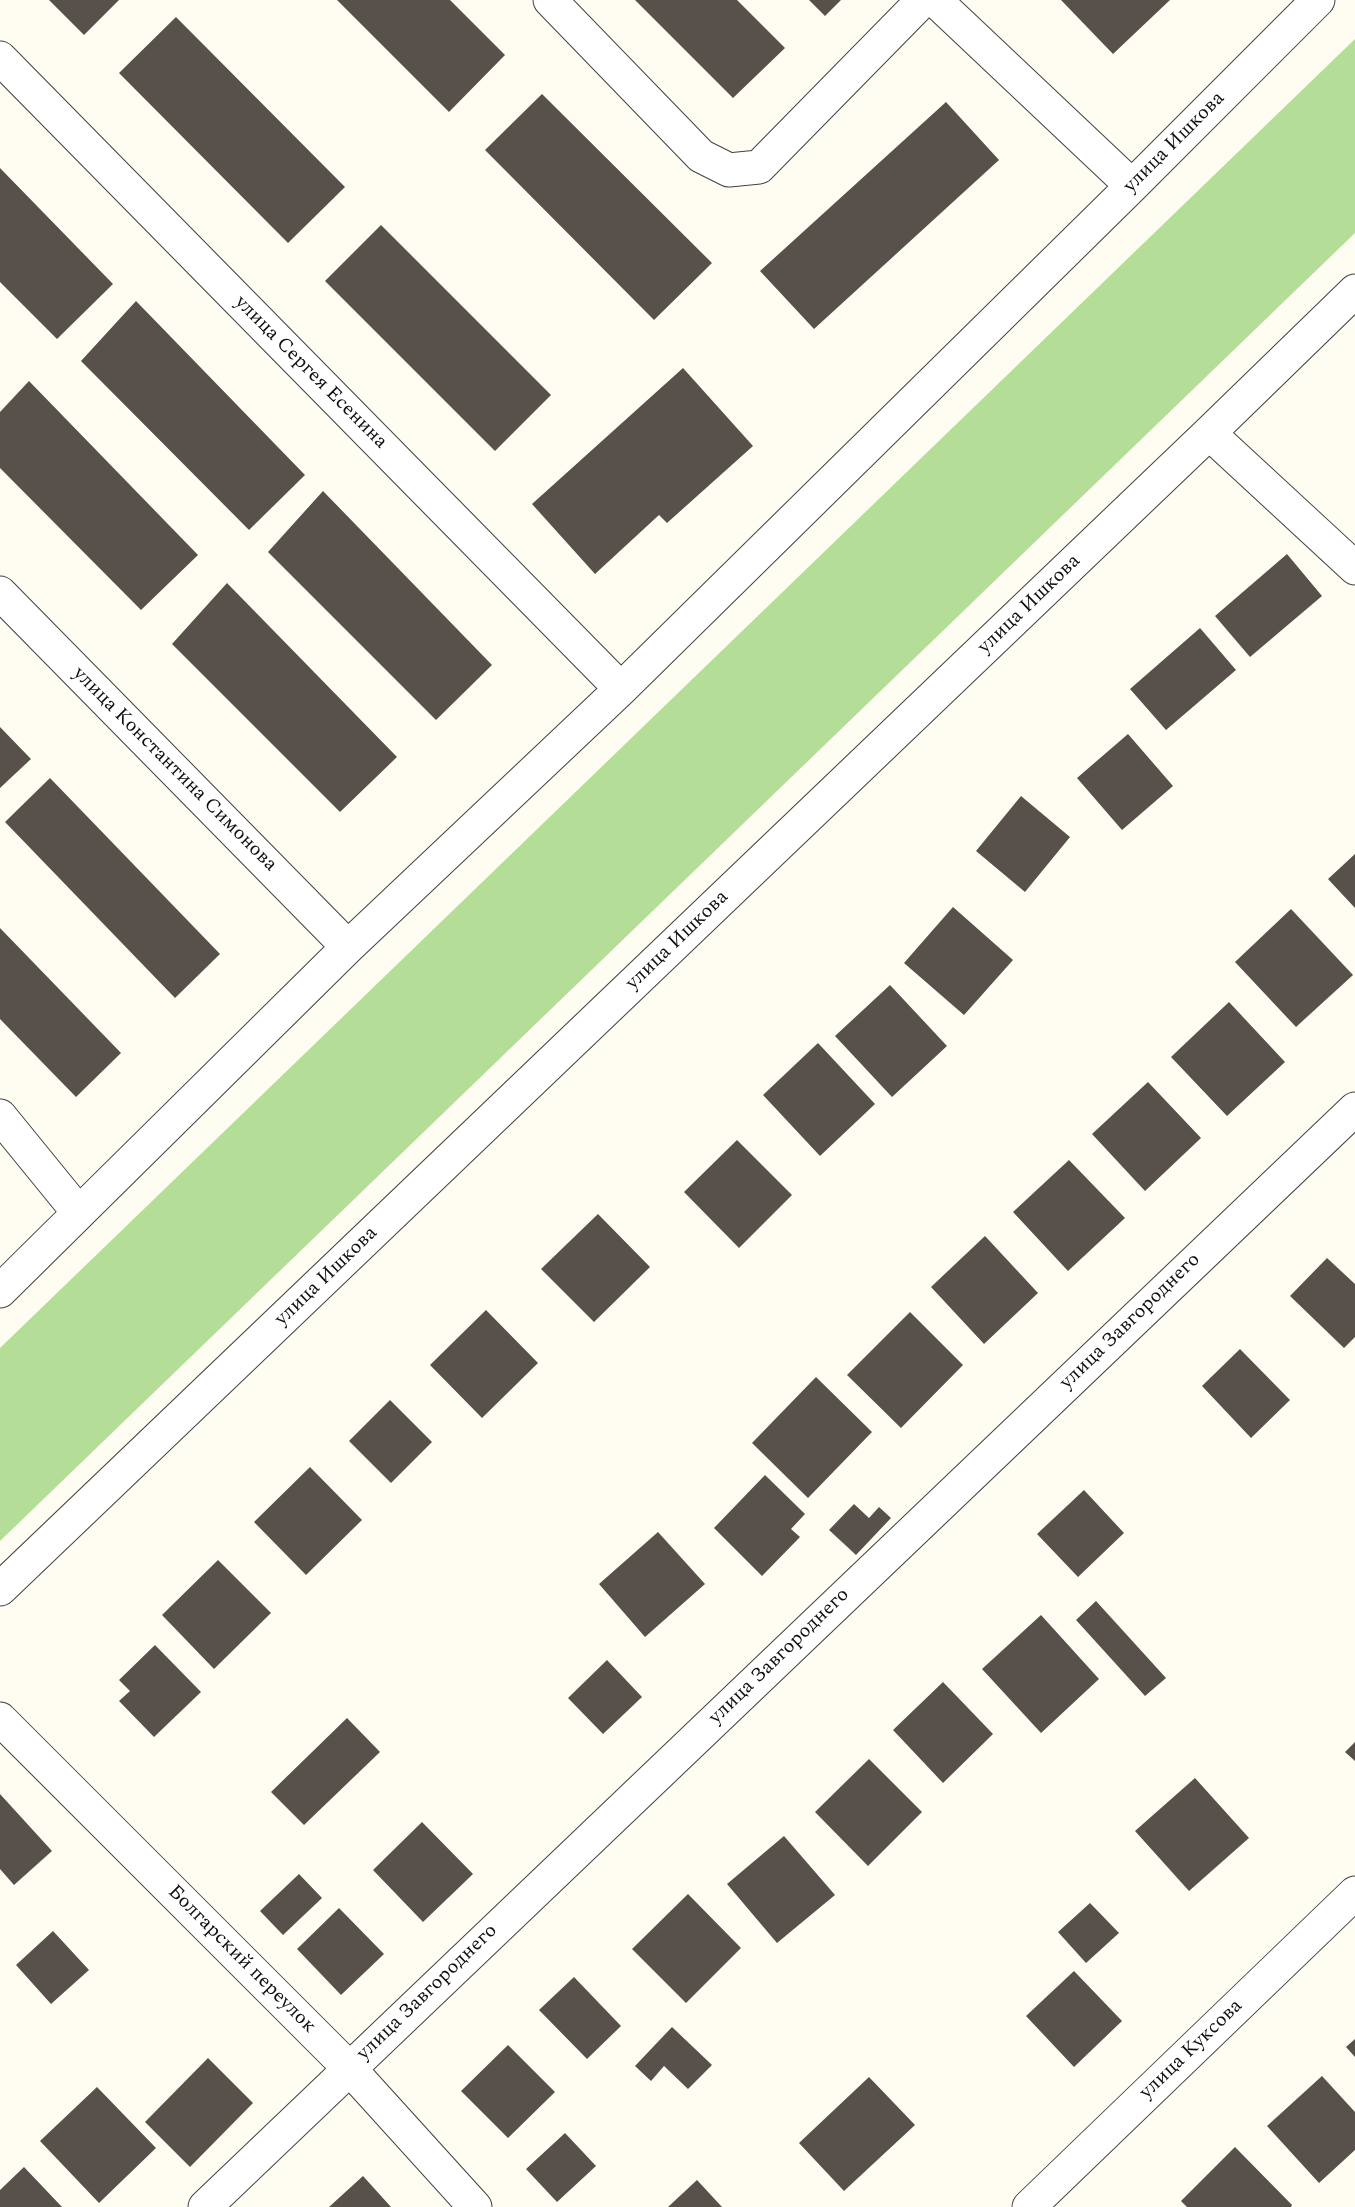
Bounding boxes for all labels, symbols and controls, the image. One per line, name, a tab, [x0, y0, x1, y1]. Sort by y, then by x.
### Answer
street label: улица Ишкова	[1119, 87, 1231, 199]
street label: улица Сергея Есенина	[228, 291, 392, 455]
street label: улица Ишкова	[974, 550, 1086, 660]
street label: улица Константина Симонова	[67, 663, 281, 877]
street label: улица Ишкова	[622, 886, 734, 996]
street label: улица Ишкова	[271, 1222, 383, 1332]
street label: улица Завгороднего	[1056, 1249, 1206, 1395]
street label: улица Завгороднего	[705, 1584, 855, 1730]
street label: Болгарский переулок	[162, 1881, 320, 2039]
street label: улица Завгороднего	[353, 1920, 503, 2066]
street label: улица Куксова	[1136, 1995, 1248, 2105]

